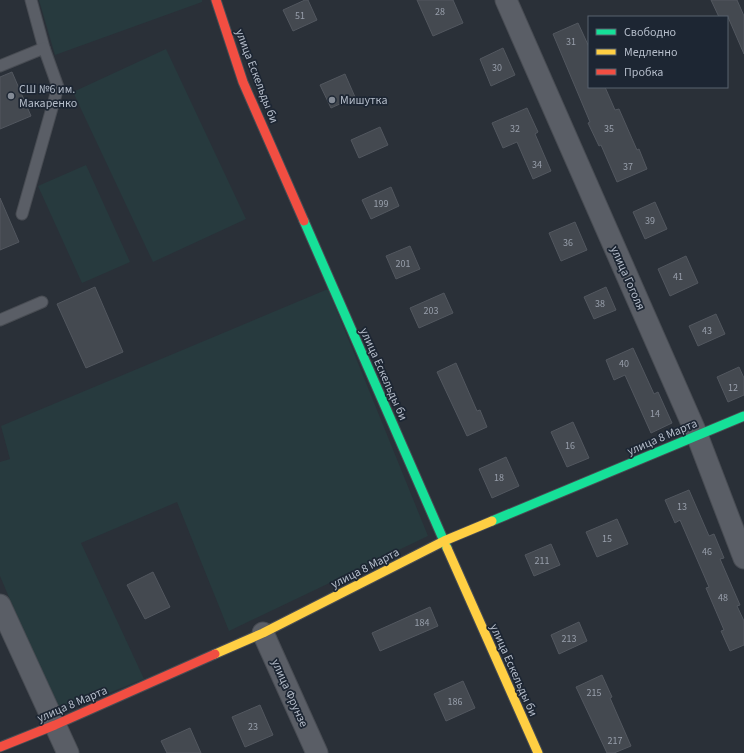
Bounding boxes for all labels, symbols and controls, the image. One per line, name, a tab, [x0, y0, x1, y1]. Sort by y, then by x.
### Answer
house number: 28	[435, 5, 445, 19]
house number: 51	[295, 9, 305, 23]
legend	[588, 16, 728, 88]
text: Свободно	[624, 24, 676, 41]
street label: улица Ескельды би	[231, 27, 282, 126]
house number: 31	[566, 35, 576, 49]
text: Медленно	[624, 44, 678, 61]
house number: 30	[492, 61, 502, 75]
text: Пробка	[624, 64, 663, 81]
place label: СШ №6 им. Макаренко	[19, 81, 77, 112]
marker: СШ №6 им. Макаренко	[6, 91, 16, 101]
place label: Мишутка	[340, 92, 387, 109]
marker: Мишутка	[327, 95, 337, 105]
house number: 32	[510, 122, 520, 136]
house number: 35	[604, 122, 614, 136]
house number: 34	[532, 158, 542, 172]
house number: 37	[623, 160, 633, 174]
house number: 199	[374, 197, 388, 211]
house number: 39	[645, 214, 655, 228]
house number: 36	[563, 236, 573, 250]
street label: улица Гоголя	[606, 243, 649, 313]
house number: 201	[396, 257, 410, 271]
house number: 41	[673, 270, 683, 284]
house number: 38	[595, 297, 605, 311]
house number: 203	[424, 304, 438, 318]
house number: 43	[702, 324, 712, 338]
street label: улица Ескельды би	[356, 325, 412, 423]
house number: 40	[619, 357, 629, 371]
house number: 12	[728, 381, 738, 395]
house number: 14	[650, 407, 660, 421]
street label: улица 8 Марта	[624, 415, 700, 460]
house number: 16	[565, 439, 575, 453]
house number: 18	[494, 471, 504, 485]
house number: 13	[677, 500, 687, 514]
house number: 15	[602, 532, 612, 546]
street label: улица 8 Марта	[328, 544, 402, 593]
house number: 46	[702, 545, 712, 559]
house number: 211	[535, 554, 549, 568]
house number: 48	[718, 591, 728, 605]
house number: 184	[415, 616, 429, 630]
street label: улица Ескельды би	[486, 621, 542, 719]
house number: 213	[562, 632, 576, 646]
street label: улица Фрунзе	[267, 656, 312, 730]
street label: улица 8 Марта	[34, 682, 110, 727]
house number: 215	[587, 686, 601, 700]
house number: 186	[448, 695, 462, 709]
house number: 23	[248, 720, 258, 734]
house number: 217	[608, 734, 622, 748]

